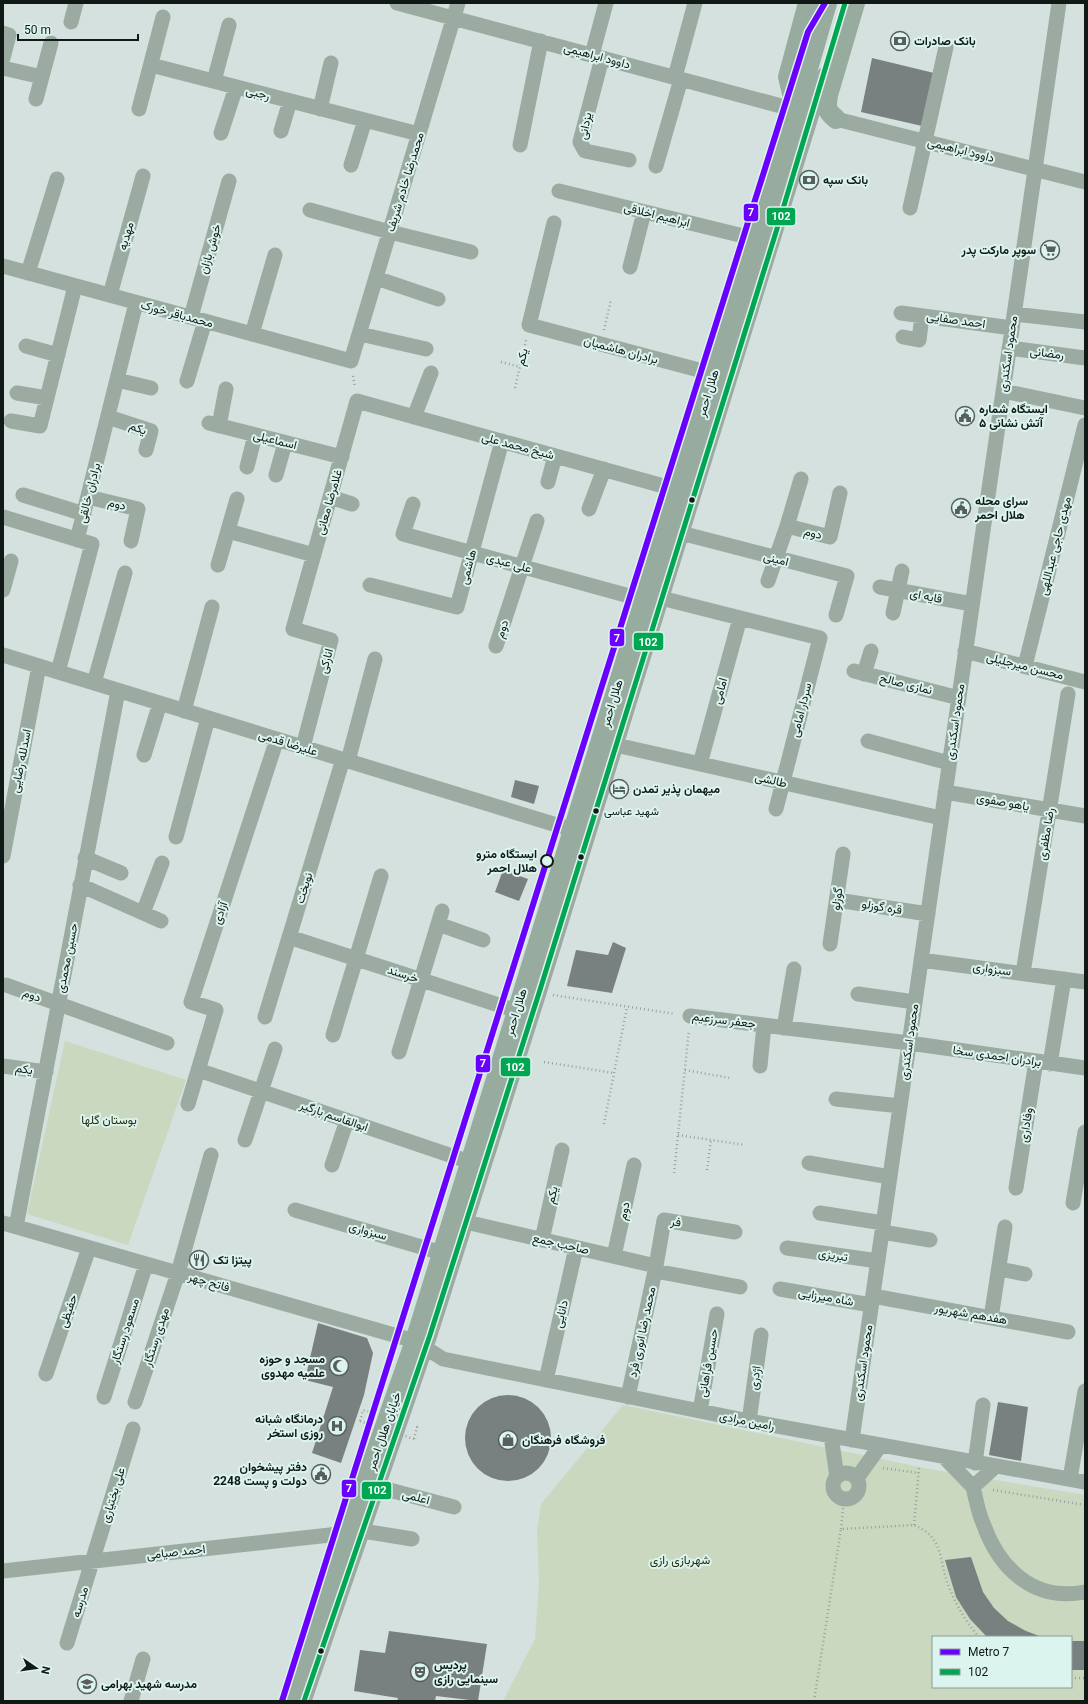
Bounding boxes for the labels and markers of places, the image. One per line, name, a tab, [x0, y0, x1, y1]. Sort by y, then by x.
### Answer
bank icon: بانک صادرات	[889, 30, 911, 52]
place label: بانک صادرات	[914, 34, 976, 49]
bank icon: بانک سپه	[798, 169, 820, 191]
place label: بانک سپه	[823, 173, 869, 188]
supermarket icon: سوپر مارکت پدر	[1039, 239, 1061, 261]
place label: سوپر مارکت پدر	[961, 243, 1036, 258]
place label: ایستگاه شماره ۵ آتش نشانی	[979, 402, 1048, 430]
public building icon: ایستگاه شماره ۵ آتش نشانی	[954, 405, 976, 427]
place label: سرای محله هلال احمر	[974, 494, 1029, 523]
unlabelled marker	[687, 495, 697, 505]
public building icon: سرای محله هلال احمر	[950, 497, 972, 519]
hotel icon: میهمان پذیر تمدن	[608, 778, 630, 800]
place label: میهمان پذیر تمدن	[633, 782, 720, 797]
place label: شهید عباسی	[604, 805, 659, 818]
marker: شهید عباسی	[591, 806, 601, 816]
place label: ایستگاه مترو هلال احمر	[476, 847, 537, 876]
unlabelled marker	[576, 852, 586, 862]
marker: ایستگاه مترو هلال احمر	[540, 854, 554, 868]
restaurant icon: پیتزا تک	[188, 1249, 210, 1271]
place label: پیتزا تک	[213, 1253, 252, 1268]
place label: مسجد و حوزه علمیه مهدوی	[259, 1352, 325, 1381]
mosque icon: مسجد و حوزه علمیه مهدوی	[328, 1355, 350, 1377]
place label: درمانگاه شبانه روزی استخر	[255, 1412, 323, 1441]
hospital icon: درمانگاه شبانه روزی استخر	[326, 1415, 348, 1437]
shop icon: فروشگاه فرهنگان	[497, 1429, 519, 1451]
place label: فروشگاه فرهنگان	[522, 1433, 606, 1448]
place label: دفتر پیشخوان دولت و پست 2248	[213, 1460, 307, 1489]
public building icon: دفتر پیشخوان دولت و پست 2248	[310, 1463, 332, 1485]
unlabelled marker	[316, 1646, 326, 1656]
place label: پردیس سینمایی رازی	[434, 1658, 499, 1687]
theatre icon: پردیس سینمایی رازی	[409, 1661, 431, 1683]
school or university icon: مدرسه شهید بهرامی	[76, 1673, 98, 1695]
place label: مدرسه شهید بهرامی	[101, 1677, 198, 1692]

